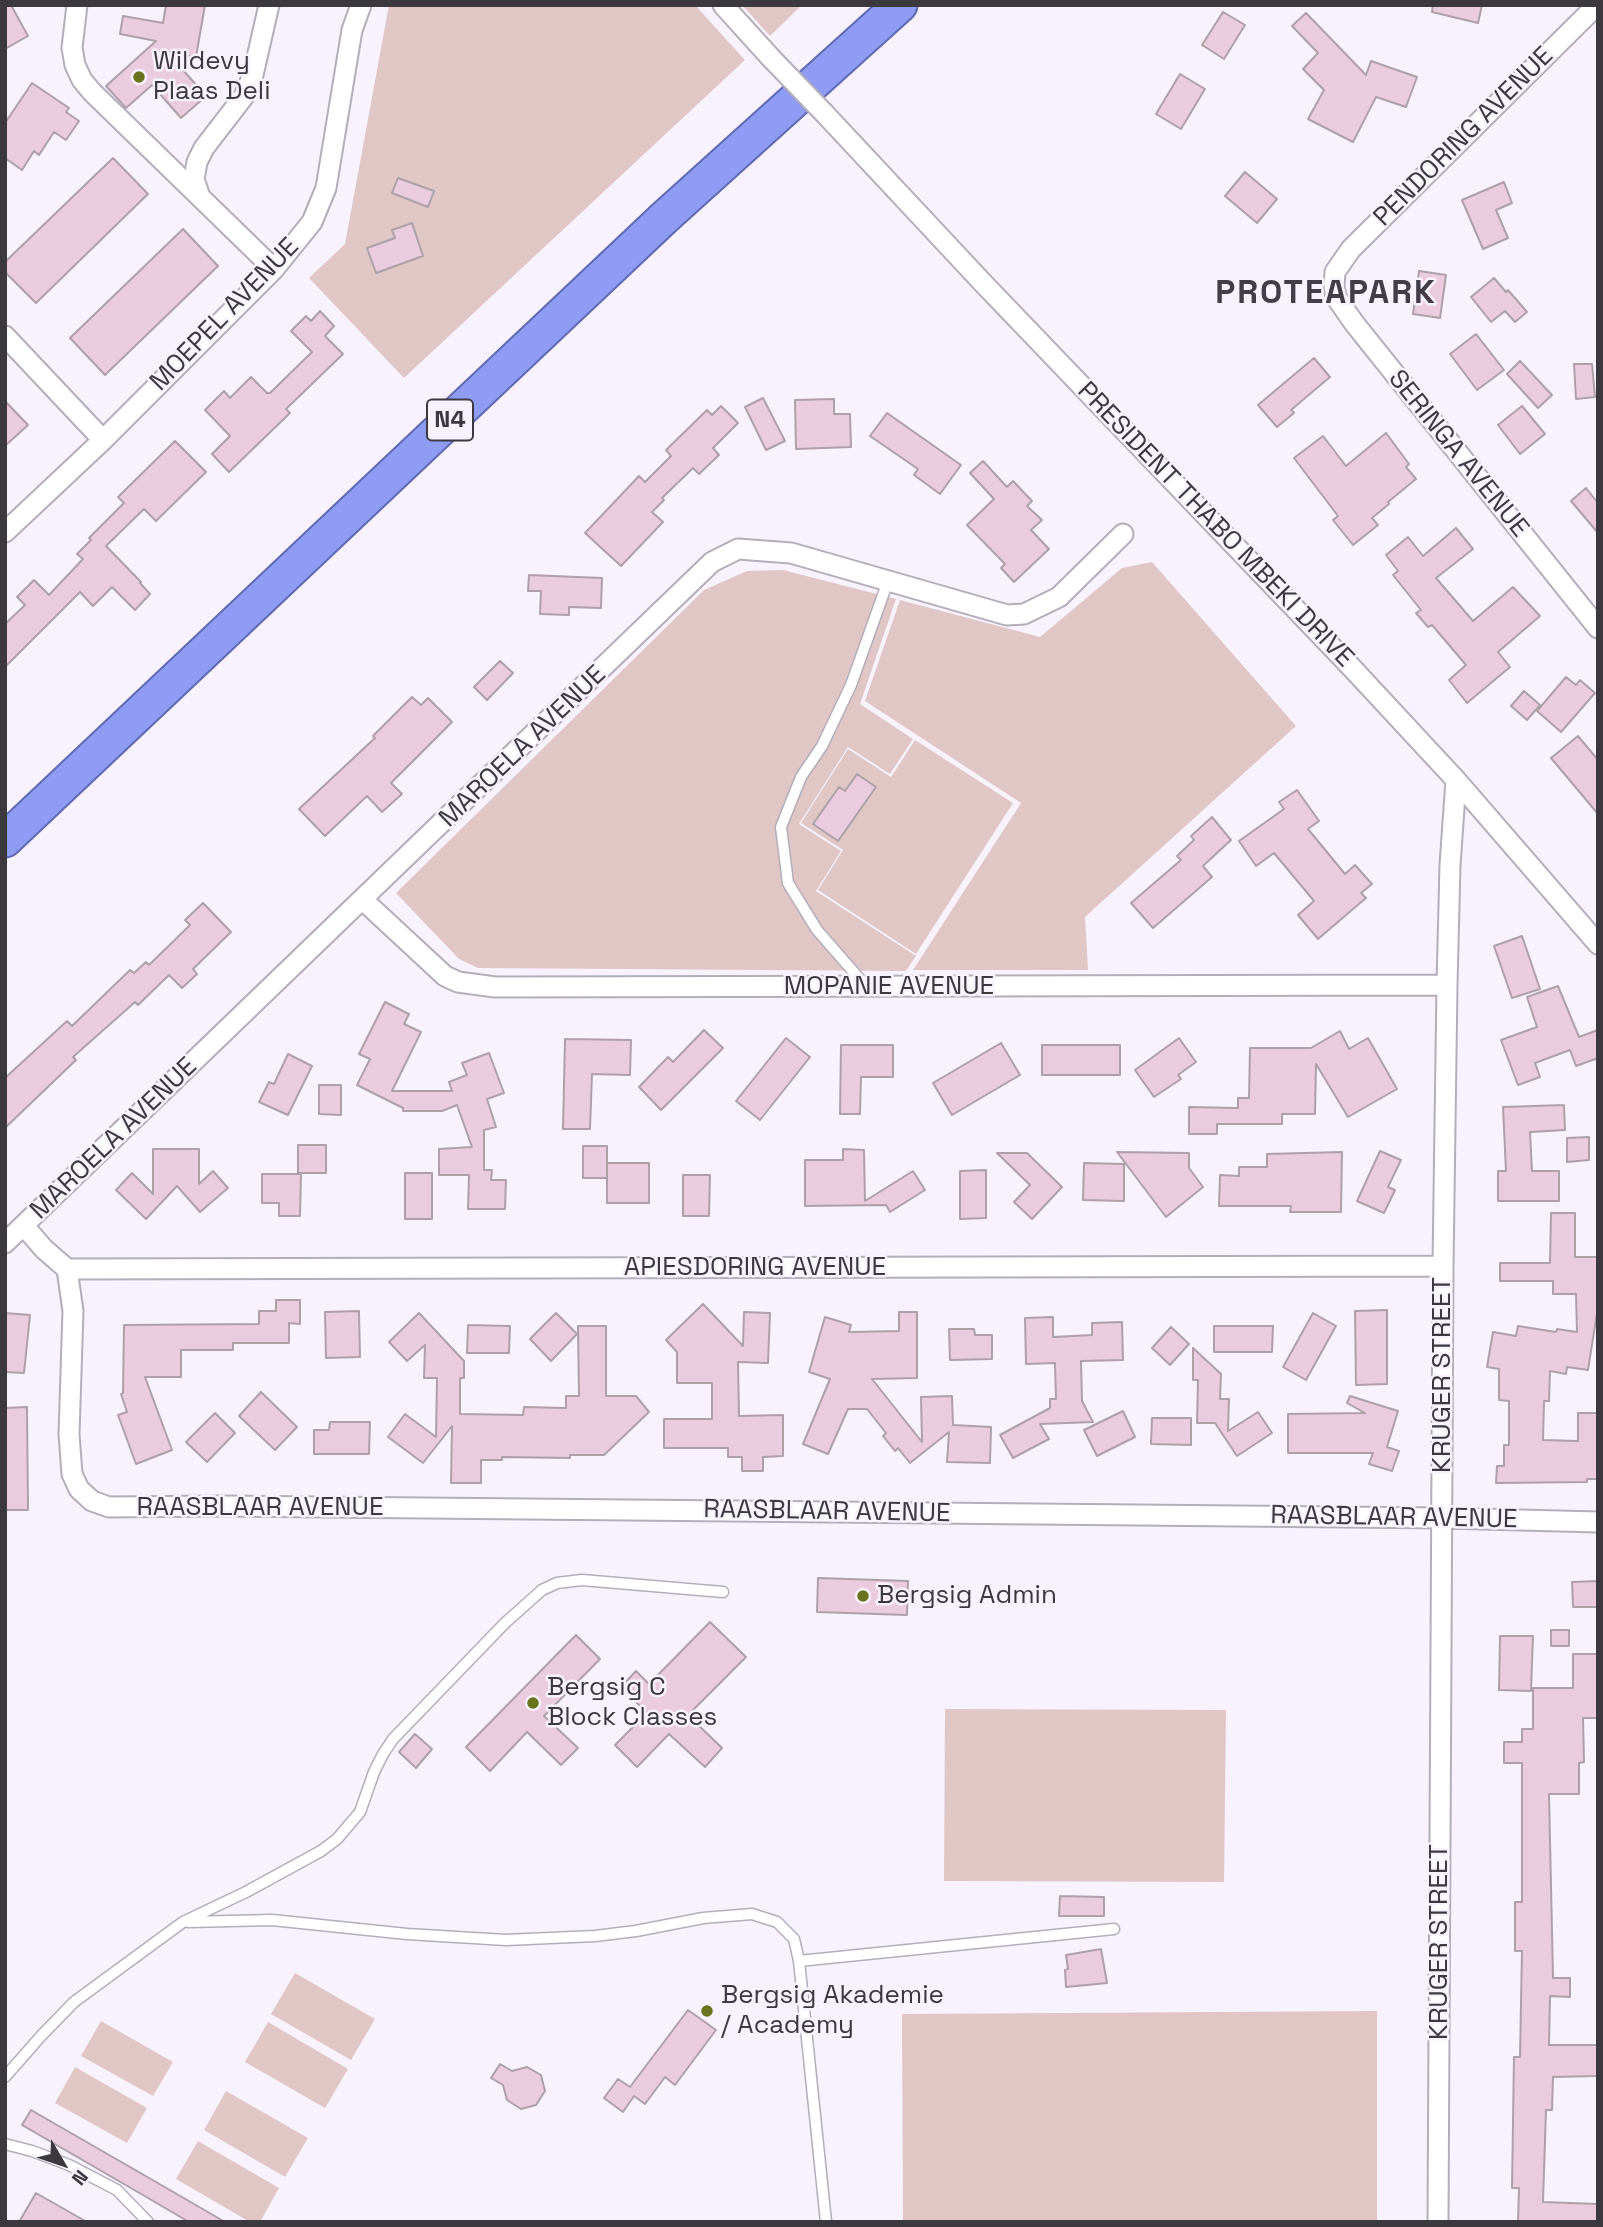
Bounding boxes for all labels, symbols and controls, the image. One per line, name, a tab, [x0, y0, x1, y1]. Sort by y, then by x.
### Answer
street label: PENDORING AVENUE	[1368, 41, 1560, 233]
place label: Wildevy Plaas Deli	[153, 46, 271, 108]
marker: Wildevy Plaas Deli	[131, 69, 147, 85]
street label: MOEPEL AVENUE	[144, 232, 306, 398]
district label: PROTEAPARK	[1217, 274, 1435, 314]
street label: SERINGA AVENUE	[1381, 364, 1535, 544]
street label: PRESIDENT THABO MBEKI DRIVE	[1070, 376, 1360, 674]
road number: N4	[427, 400, 473, 440]
street label: MAROELA AVENUE	[433, 660, 613, 834]
street label: MOPANIE AVENUE	[784, 971, 994, 1003]
street label: MAROELA AVENUE	[24, 1052, 204, 1226]
street label: APIESDORING AVENUE	[624, 1252, 886, 1284]
street label: KRUGER STREET	[1427, 1277, 1459, 1473]
street label: RAASBLAAR AVENUE	[136, 1492, 384, 1524]
street label: RAASBLAAR AVENUE	[703, 1494, 951, 1530]
street label: RAASBLAAR AVENUE	[1270, 1500, 1518, 1536]
place label: Bergsig Admin	[877, 1580, 1057, 1612]
marker: Bergsig Admin	[855, 1588, 871, 1604]
place label: Bergsig C Block Classes	[547, 1672, 717, 1734]
marker: Bergsig C Block Classes	[525, 1695, 541, 1711]
street label: KRUGER STREET	[1424, 1844, 1456, 2040]
place label: Bergsig Akademie / Academy	[721, 1980, 944, 2042]
marker: Bergsig Akademie / Academy	[699, 2003, 715, 2019]
north arrow	[28, 2129, 98, 2199]
text: N	[66, 2165, 93, 2190]

